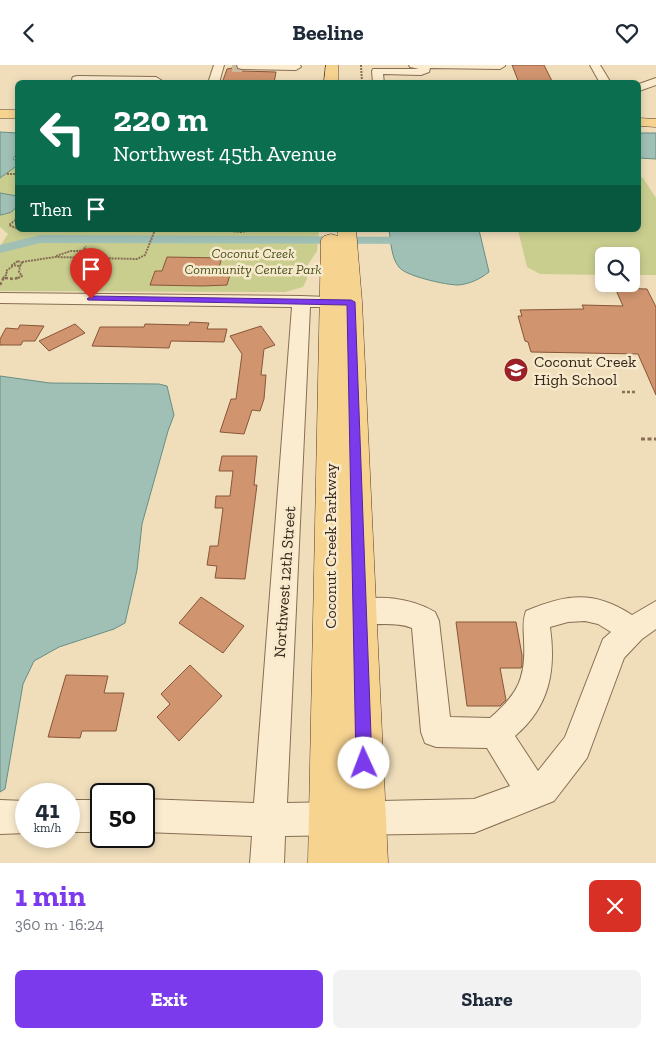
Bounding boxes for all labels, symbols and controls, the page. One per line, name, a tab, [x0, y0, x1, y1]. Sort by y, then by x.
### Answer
icon: back	[15, 19, 43, 47]
text: Beeline	[292, 19, 364, 46]
icon: heart	[613, 19, 641, 47]
text: 220 m	[113, 98, 208, 140]
icon: left	[30, 100, 95, 165]
text: Northwest 45th Avenue	[113, 140, 337, 167]
icon: arrive	[82, 195, 110, 223]
text: Then	[30, 198, 72, 221]
park label: Coconut Creek Community Center Park	[185, 245, 321, 278]
map controls	[595, 247, 640, 292]
button: search	[595, 247, 640, 292]
pin	[70, 248, 112, 299]
icon: arrive	[77, 255, 105, 283]
place label: Coconut Creek High School	[534, 352, 637, 389]
school or university icon: Coconut Creek High School	[503, 357, 529, 383]
street label: Coconut Creek Parkway	[321, 462, 340, 629]
street label: Northwest 12th Street	[270, 505, 299, 659]
position arrow	[337, 736, 389, 788]
speed limit sign: 50	[90, 783, 155, 848]
text: 41	[35, 794, 60, 824]
text: km/h	[34, 821, 61, 835]
text: 1 min	[15, 878, 86, 914]
button: close	[589, 880, 641, 932]
text: 360 m · 16:24	[15, 915, 104, 934]
button: Exit	[15, 970, 323, 1028]
button: Share	[333, 970, 641, 1028]

